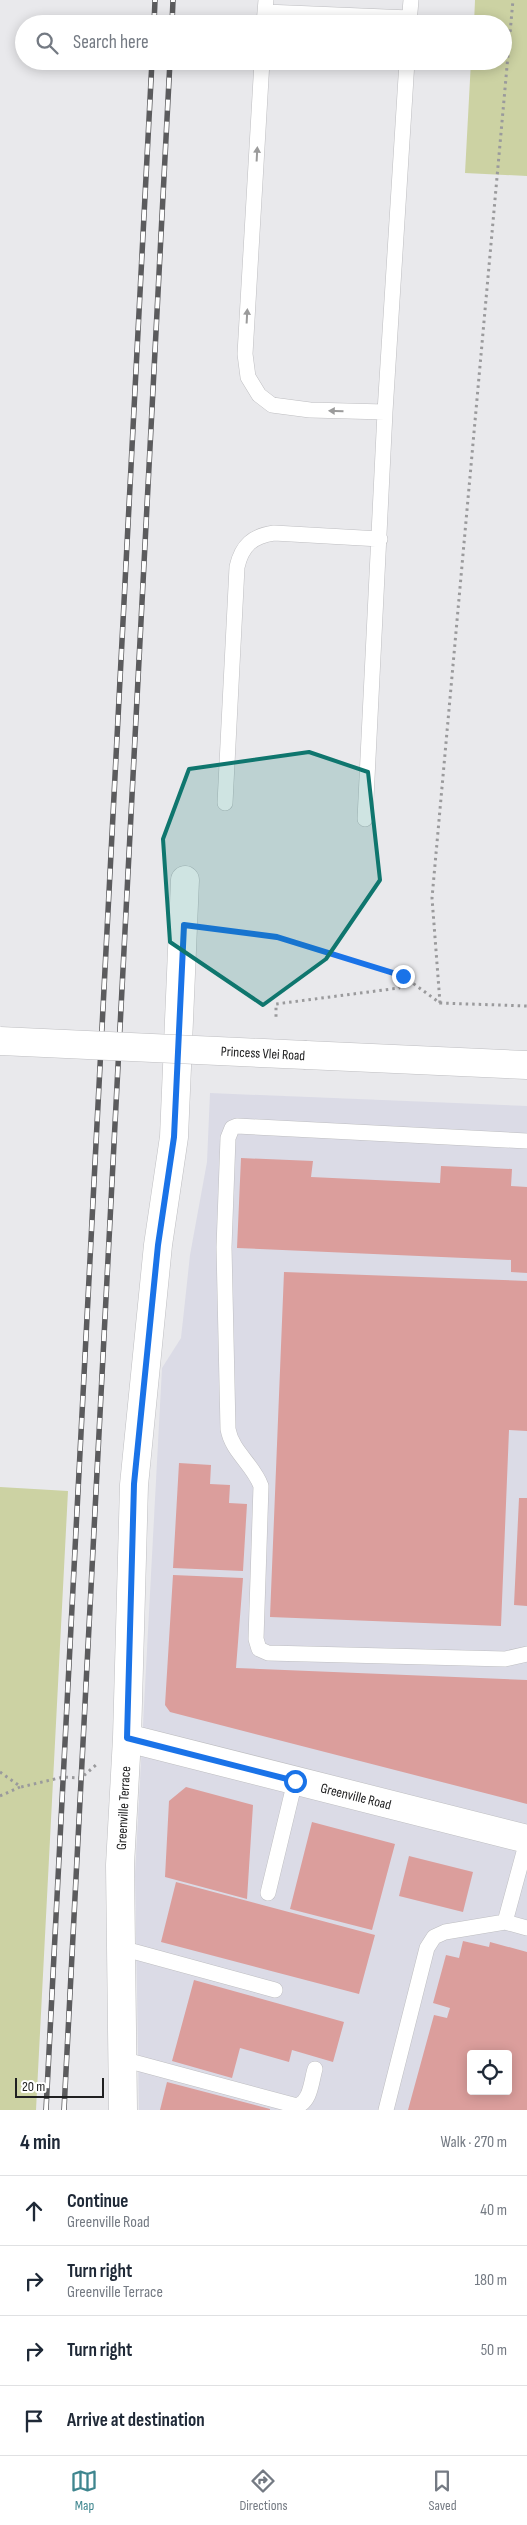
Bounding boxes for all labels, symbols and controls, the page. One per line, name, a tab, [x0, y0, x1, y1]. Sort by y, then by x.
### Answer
search box	[15, 15, 512, 70]
icon: search	[33, 29, 61, 57]
text: Search here	[73, 31, 149, 54]
one-way arrow	[253, 146, 261, 162]
one-way arrow	[244, 308, 252, 324]
one-way arrow	[328, 407, 344, 415]
route end	[392, 965, 415, 988]
street label: Princess Vlei Road	[220, 1043, 306, 1064]
street label: Greenville Terrace	[113, 1766, 134, 1850]
route start	[284, 1770, 307, 1793]
street label: Greenville Road	[319, 1779, 393, 1814]
map controls	[467, 2050, 512, 2095]
button: locate	[467, 2050, 512, 2095]
scale bar	[15, 2075, 104, 2098]
text: 20 m	[22, 2078, 45, 2095]
text: 4 min	[20, 2130, 61, 2155]
text: Walk · 270 m	[441, 2133, 507, 2152]
text: Continue	[67, 2190, 128, 2213]
icon: ahead	[20, 2197, 48, 2225]
text: 40 m	[480, 2201, 507, 2220]
text: Greenville Road	[67, 2213, 150, 2232]
text: Turn right	[67, 2260, 132, 2283]
icon: right	[20, 2267, 48, 2295]
text: 180 m	[474, 2271, 507, 2290]
text: Greenville Terrace	[67, 2283, 163, 2302]
icon: right	[20, 2337, 48, 2365]
text: Turn right	[67, 2339, 132, 2362]
text: 50 m	[481, 2341, 507, 2360]
icon: arrive	[20, 2407, 48, 2435]
text: Arrive at destination	[67, 2409, 205, 2432]
tab: Map	[70, 2467, 98, 2514]
tab: Directions	[239, 2467, 288, 2514]
tab: Saved	[428, 2467, 457, 2514]

